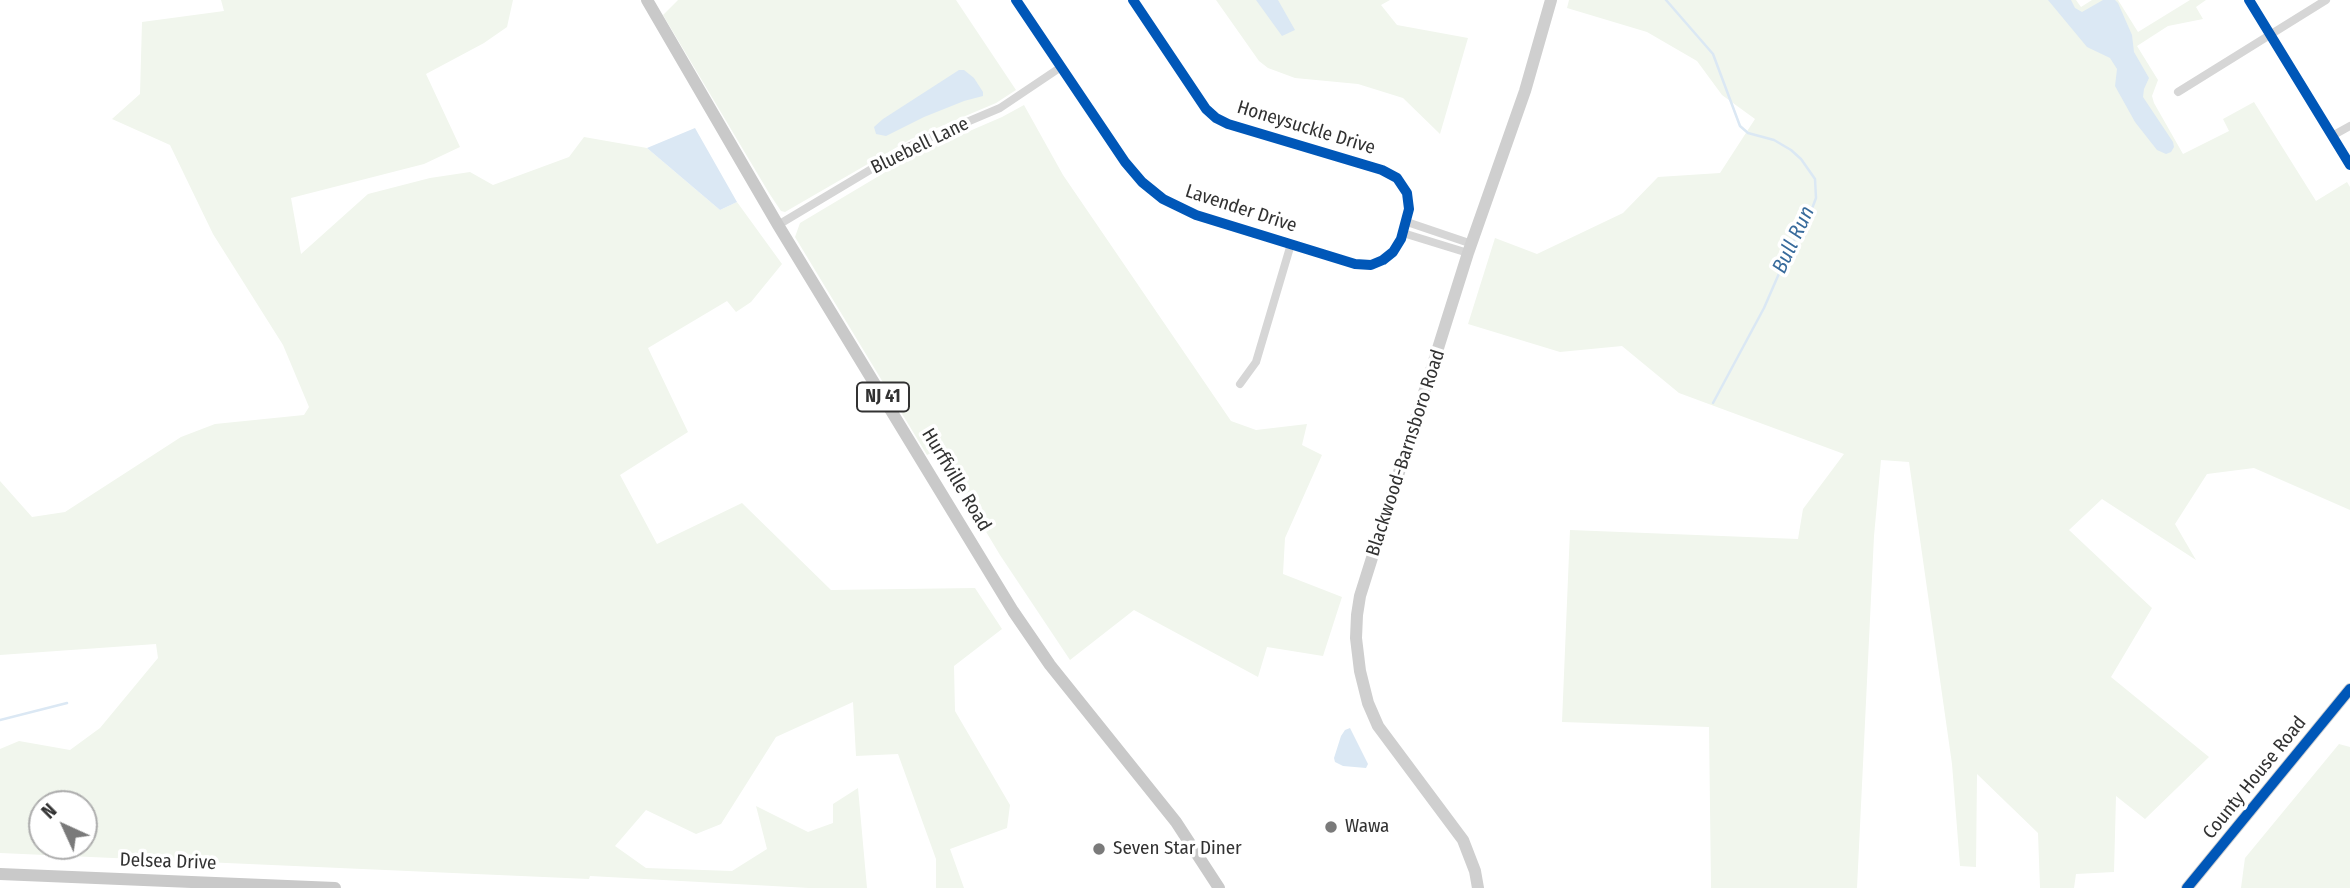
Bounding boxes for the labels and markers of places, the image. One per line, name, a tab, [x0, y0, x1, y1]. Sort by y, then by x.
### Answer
place label: Wawa	[1345, 816, 1389, 838]
marker: Wawa	[1323, 819, 1339, 835]
place label: Seven Star Diner	[1113, 838, 1242, 860]
marker: Seven Star Diner	[1091, 841, 1107, 857]

